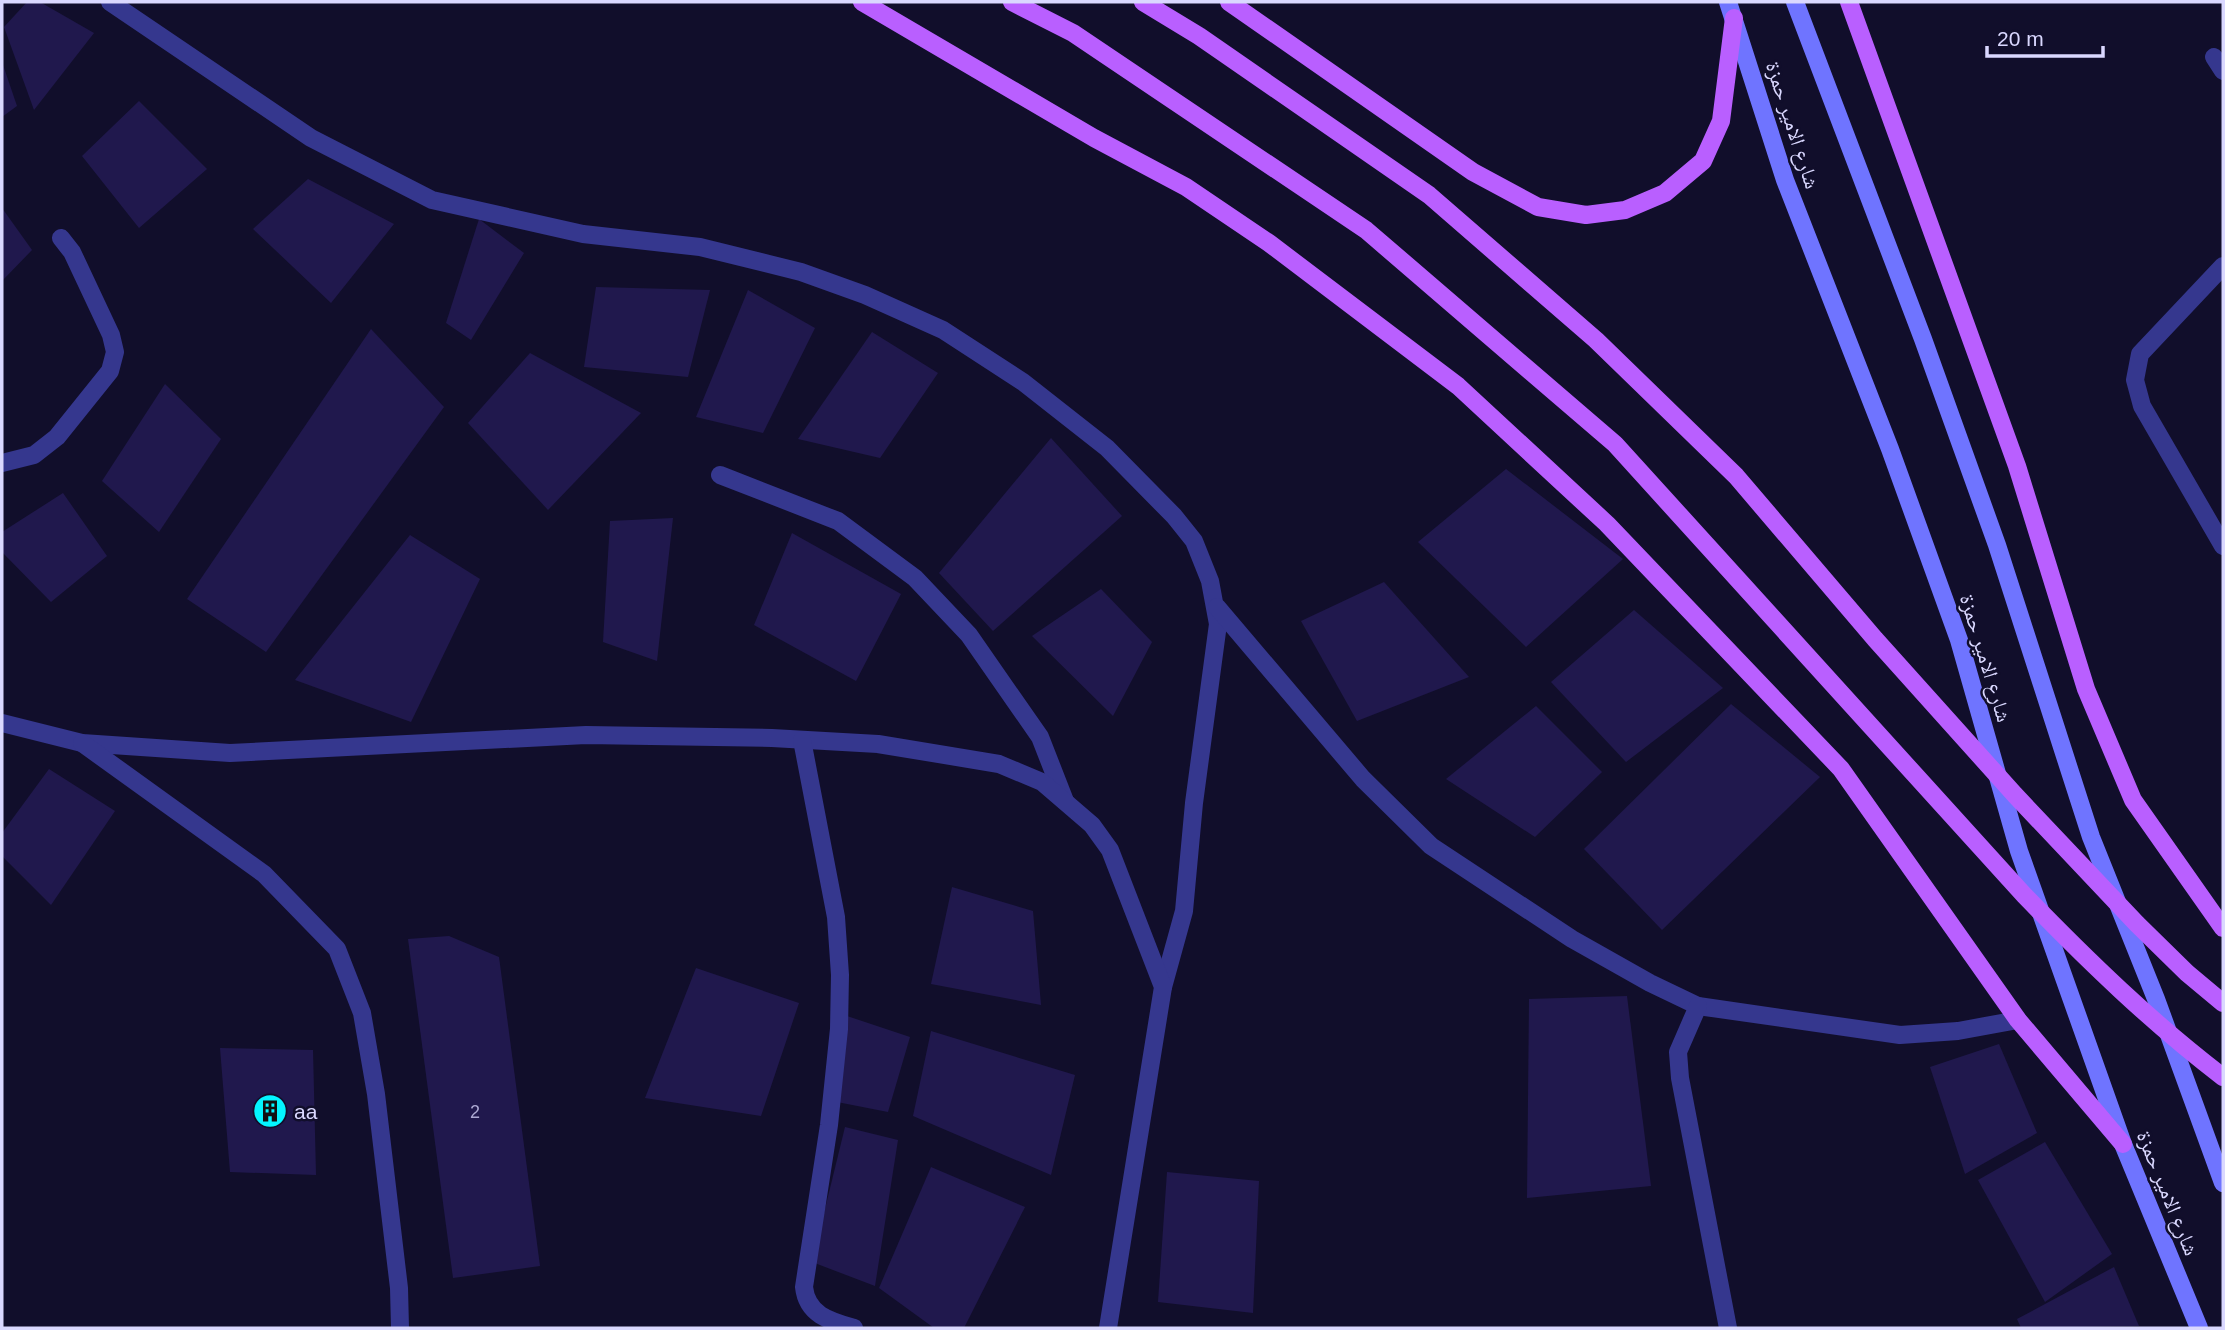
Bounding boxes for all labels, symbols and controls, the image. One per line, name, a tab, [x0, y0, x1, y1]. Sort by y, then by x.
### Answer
scale bar	[1987, 14, 2102, 58]
text: 20 m	[1997, 27, 2044, 50]
street label: شارع الامير حمزة	[1760, 59, 1824, 192]
street label: شارع الامير حمزة	[1954, 591, 2016, 725]
building icon: aa	[251, 1092, 289, 1130]
place label: aa	[294, 1100, 318, 1123]
house number: 2	[470, 1102, 480, 1122]
street label: شارع الامير حمزة	[2131, 1127, 2203, 1259]

